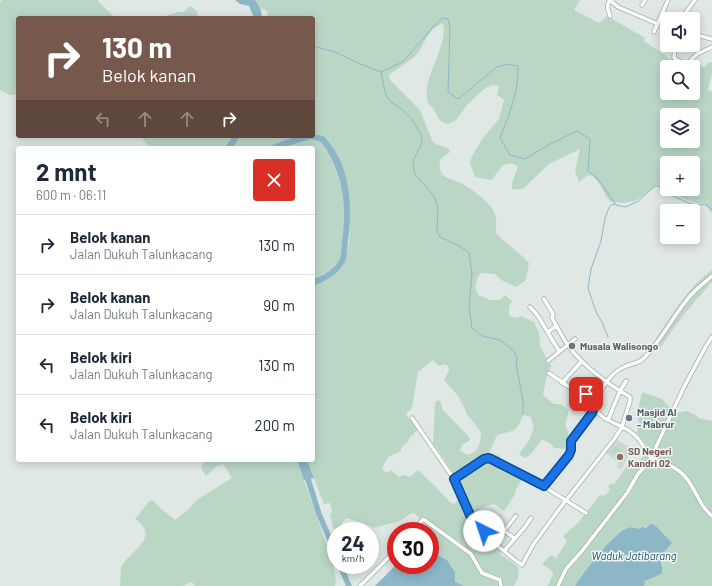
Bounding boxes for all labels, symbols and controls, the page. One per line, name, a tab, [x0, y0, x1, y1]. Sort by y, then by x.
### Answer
map controls	[660, 12, 700, 244]
button: sound	[660, 12, 700, 52]
text: 130 m	[102, 30, 172, 64]
icon: right	[36, 32, 88, 84]
button: search	[660, 60, 700, 100]
text: Belok kanan	[102, 64, 196, 86]
icon: left	[92, 108, 114, 130]
icon: ahead	[134, 108, 156, 130]
icon: ahead	[176, 108, 198, 130]
icon: right	[218, 108, 240, 130]
button: layers	[660, 108, 700, 148]
button: +	[660, 156, 700, 196]
text: 2 mnt	[36, 157, 97, 186]
button: close	[253, 159, 295, 201]
text: 600 m · 06:11	[36, 187, 106, 203]
button: −	[660, 204, 700, 244]
text: Belok kanan	[70, 228, 150, 246]
icon: right	[36, 234, 58, 256]
text: 130 m	[258, 236, 295, 254]
text: Jalan Dukuh Talunkacang	[70, 246, 213, 262]
text: Belok kanan	[70, 288, 150, 306]
icon: right	[36, 294, 58, 316]
text: 90 m	[263, 296, 295, 314]
text: Jalan Dukuh Talunkacang	[70, 306, 213, 322]
place label: Musala Walisongo	[580, 340, 659, 352]
marker: Musala Walisongo	[567, 341, 577, 351]
text: Belok kiri	[70, 348, 132, 366]
icon: left	[36, 354, 58, 376]
text: 130 m	[258, 356, 295, 374]
text: Jalan Dukuh Talunkacang	[70, 366, 213, 382]
pin	[569, 377, 603, 411]
icon: arrive	[575, 383, 597, 405]
place label: Masjid Al - Mabrur	[637, 406, 676, 430]
text: Belok kiri	[70, 408, 132, 426]
marker: Masjid Al - Mabrur	[624, 413, 634, 423]
icon: left	[36, 414, 58, 436]
text: 200 m	[255, 416, 295, 434]
text: Jalan Dukuh Talunkacang	[70, 426, 213, 442]
place label: SD Negeri Kandri 02	[628, 445, 672, 469]
marker: SD Negeri Kandri 02	[615, 452, 625, 462]
position arrow	[463, 510, 505, 552]
speed limit sign: 30	[387, 522, 439, 574]
text: 24	[341, 531, 365, 555]
water label: Waduk Jatibarang	[591, 549, 677, 562]
text: km/h	[342, 552, 364, 564]

